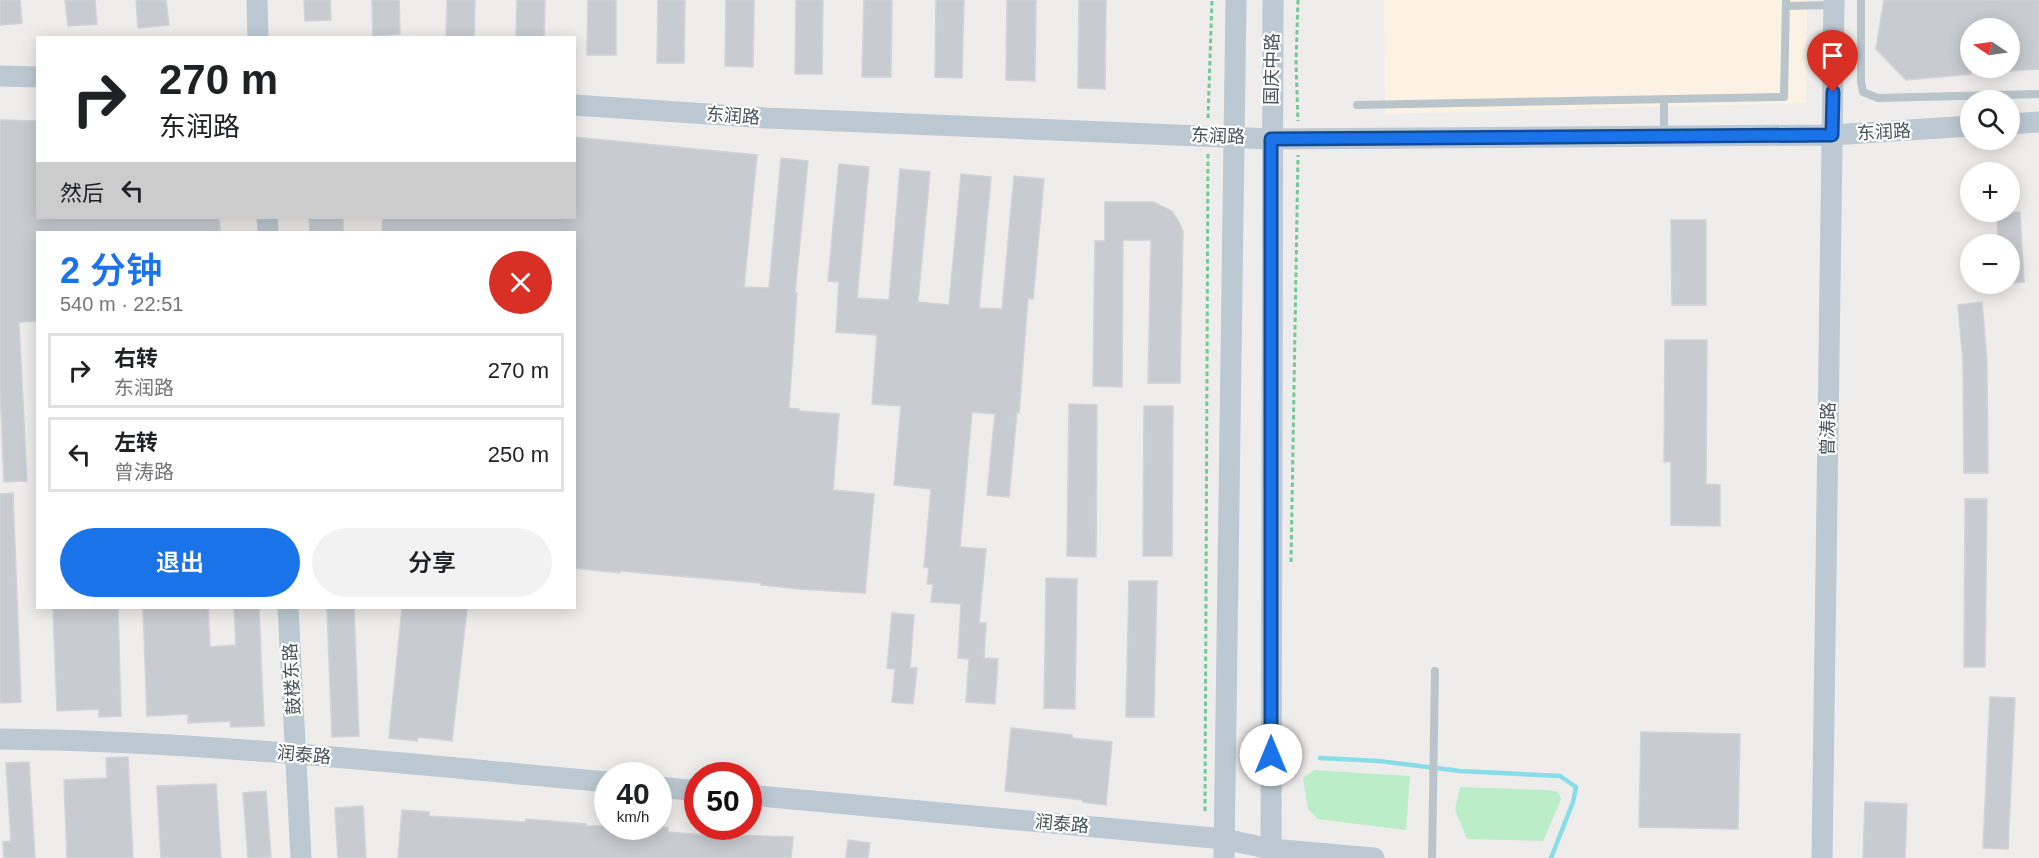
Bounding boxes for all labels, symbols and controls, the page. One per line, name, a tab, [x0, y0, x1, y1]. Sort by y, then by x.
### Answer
north arrow	[1960, 18, 2020, 78]
map controls	[1960, 18, 2020, 294]
pin	[1807, 30, 1858, 92]
street label: 国庆中路	[1261, 33, 1283, 105]
icon: arrive	[1816, 39, 1849, 72]
text: 270 m	[159, 56, 278, 103]
icon: right	[60, 60, 138, 138]
button: search	[1960, 90, 2020, 150]
street label: 东润路	[705, 104, 761, 128]
text: 东润路	[159, 112, 240, 142]
street label: 东润路	[1857, 121, 1911, 143]
street label: 东润路	[1191, 125, 1245, 147]
button: +	[1960, 162, 2020, 222]
icon: left	[116, 174, 149, 207]
text: 然后	[60, 181, 104, 206]
button: −	[1960, 234, 2020, 294]
text: 2 分钟	[60, 250, 162, 291]
button: close	[489, 251, 552, 314]
text: 540 m · 22:51	[60, 293, 183, 315]
text: 右转	[114, 346, 158, 371]
icon: right	[63, 354, 96, 387]
text: 270 m	[488, 358, 549, 383]
text: 东润路	[114, 377, 174, 399]
street label: 曾涛路	[1818, 402, 1838, 456]
text: 左转	[114, 430, 158, 455]
icon: left	[63, 438, 96, 471]
text: 250 m	[488, 442, 549, 467]
text: 曾涛路	[114, 461, 174, 483]
button: 退出	[60, 528, 300, 597]
button: 分享	[312, 528, 552, 597]
street label: 鼓楼东路	[280, 643, 304, 715]
position arrow	[1239, 723, 1303, 787]
street label: 润泰路	[276, 743, 332, 767]
speed limit sign: 50	[684, 762, 762, 840]
text: 40	[616, 777, 650, 810]
text: km/h	[617, 808, 649, 825]
street label: 润泰路	[1034, 812, 1090, 836]

